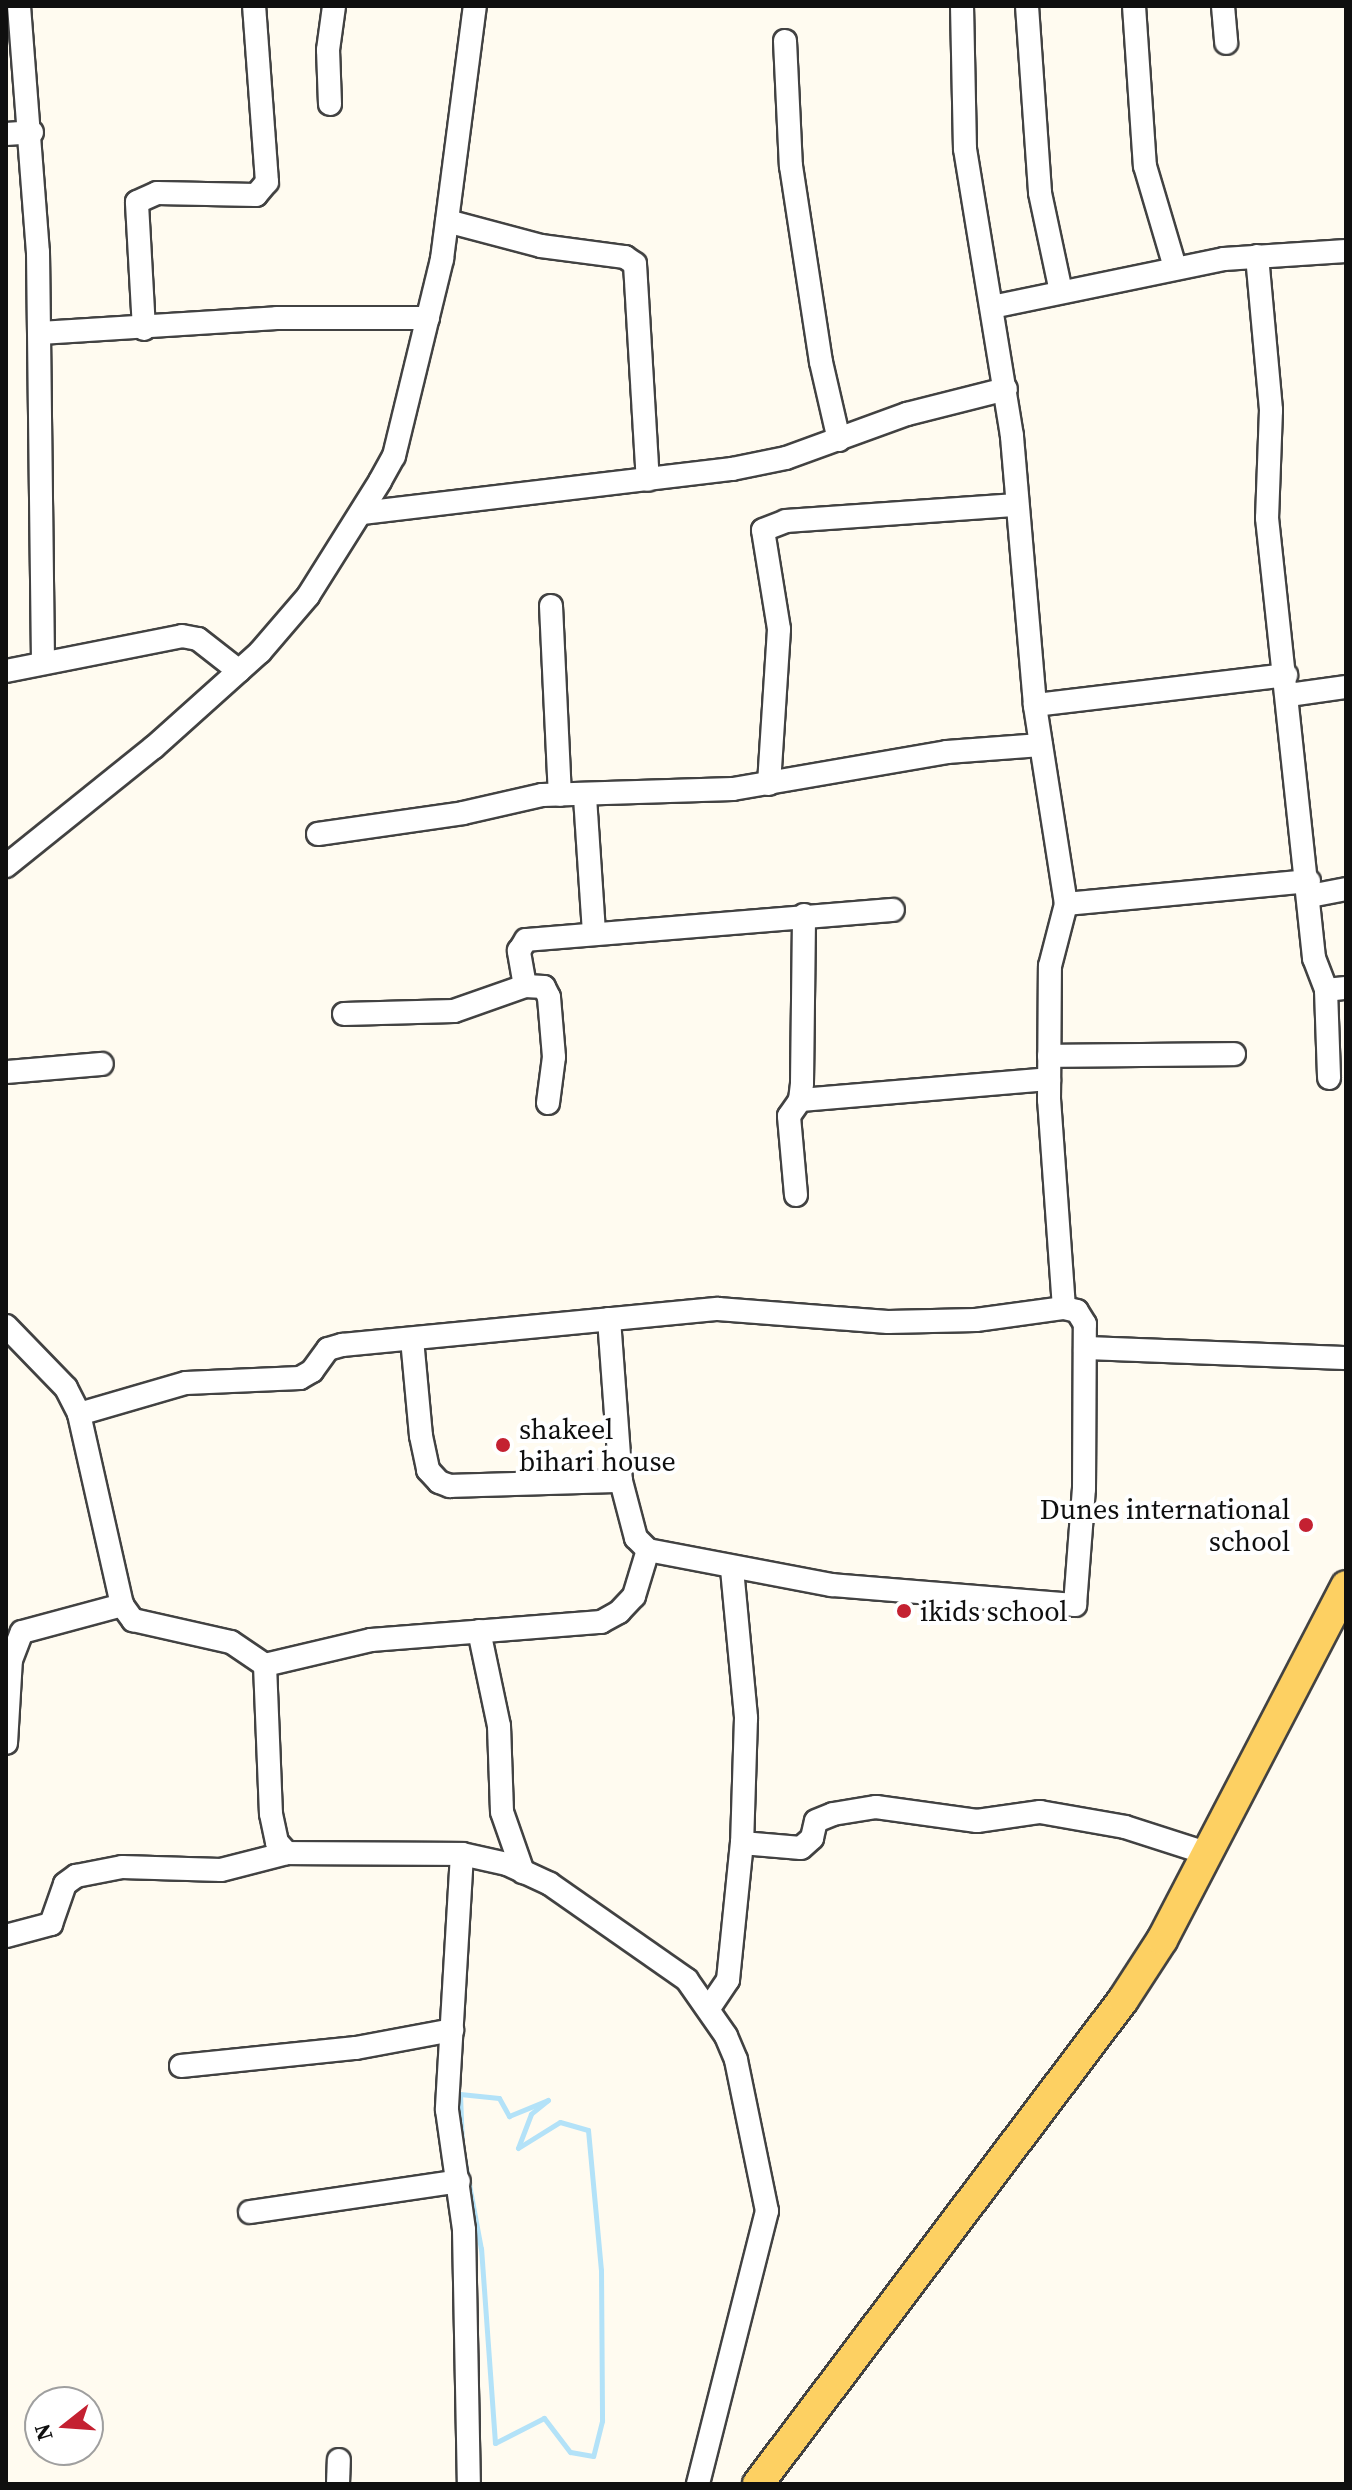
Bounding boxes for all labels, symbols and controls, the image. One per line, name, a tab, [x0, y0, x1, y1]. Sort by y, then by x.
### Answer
place label: shakeel bihari house	[519, 1412, 676, 1478]
marker: shakeel bihari house	[494, 1436, 512, 1454]
place label: Dunes international school	[1040, 1492, 1290, 1558]
marker: Dunes international school	[1297, 1516, 1315, 1534]
place label: ikids school	[920, 1594, 1068, 1628]
marker: ikids school	[895, 1602, 913, 1620]
north arrow	[24, 2386, 104, 2466]
text: N	[26, 2420, 60, 2444]

